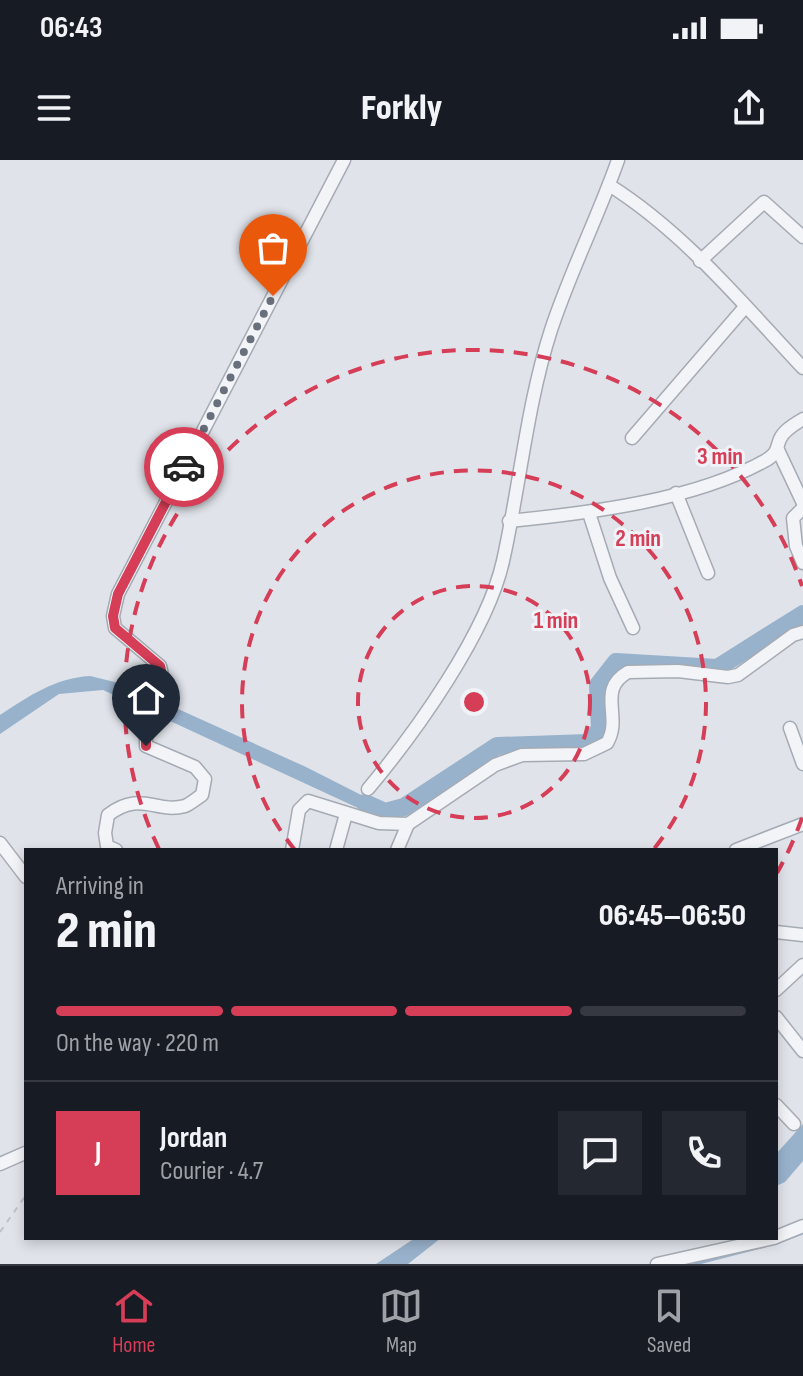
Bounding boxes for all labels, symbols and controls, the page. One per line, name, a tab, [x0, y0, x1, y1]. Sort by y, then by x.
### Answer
text: 06:43	[40, 10, 103, 46]
icon: menu	[32, 86, 76, 130]
icon: share	[727, 86, 771, 130]
text: Forkly	[361, 87, 442, 130]
pin	[239, 214, 307, 296]
icon: bag	[251, 226, 295, 270]
courier	[144, 427, 224, 507]
text: 3 min	[697, 442, 743, 471]
icon: car	[162, 445, 206, 489]
text: 2 min	[615, 524, 661, 553]
text: 1 min	[534, 606, 578, 635]
pin	[112, 664, 180, 746]
icon: home	[124, 676, 168, 720]
centre of rings	[460, 688, 488, 716]
text: Arriving in	[56, 871, 144, 902]
text: 06:45–06:50	[599, 898, 746, 934]
text: 2 min	[56, 900, 157, 963]
text: On the way · 220 m	[56, 1028, 219, 1059]
button: chat	[558, 1111, 642, 1195]
button: phone	[662, 1111, 746, 1195]
text: Jordan	[160, 1120, 227, 1156]
text: J	[95, 1135, 101, 1171]
text: Courier · 4.7	[160, 1156, 263, 1187]
tab: Home	[112, 1284, 156, 1359]
tab: Map	[379, 1284, 423, 1359]
tab: Saved	[647, 1284, 691, 1359]

